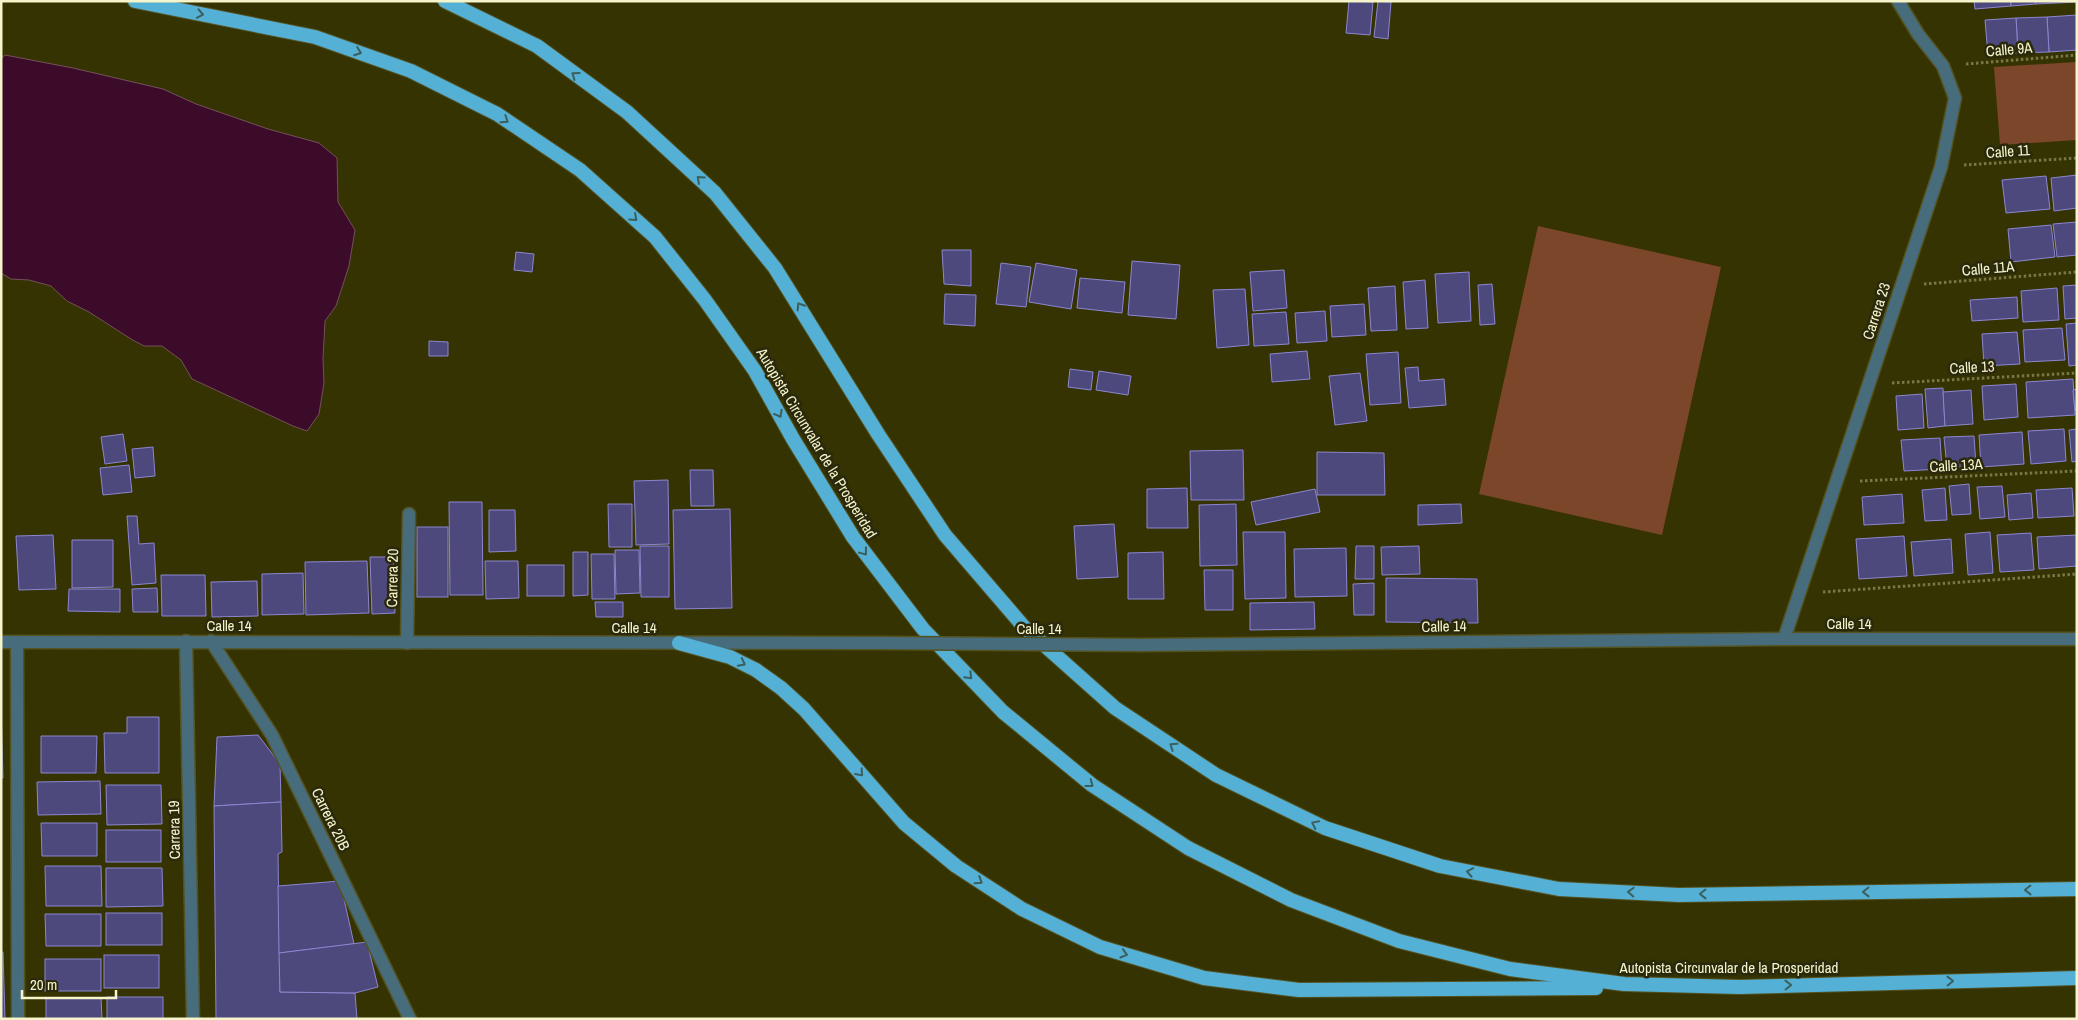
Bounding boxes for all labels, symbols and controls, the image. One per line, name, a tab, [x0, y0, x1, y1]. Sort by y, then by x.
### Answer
one-way arrow	[196, 8, 205, 19]
street label: Calle 9A	[1985, 36, 2034, 61]
one-way arrow	[353, 46, 362, 56]
one-way arrow	[571, 72, 581, 81]
one-way arrow	[499, 114, 509, 123]
street label: Calle 11	[1985, 139, 2031, 163]
one-way arrow	[696, 176, 705, 185]
one-way arrow	[628, 212, 637, 221]
street label: Calle 11A	[1961, 255, 2016, 281]
street label: Carrera 23	[1857, 280, 1895, 342]
one-way arrow	[797, 303, 806, 312]
street label: Autopista Circunvalar de la Prosperidad	[751, 343, 882, 542]
street label: Calle 13	[1949, 355, 1995, 379]
one-way arrow	[773, 408, 783, 417]
street label: Calle 13A	[1929, 453, 1984, 477]
one-way arrow	[858, 546, 867, 556]
street label: Carrera 20	[381, 548, 403, 608]
street label: Calle 14	[1826, 613, 1872, 634]
street label: Calle 14	[206, 615, 252, 636]
street label: Calle 14	[1421, 615, 1467, 637]
street label: Calle 14	[611, 617, 657, 638]
street label: Calle 14	[1016, 618, 1062, 639]
one-way arrow	[737, 657, 746, 667]
one-way arrow	[963, 670, 972, 679]
one-way arrow	[1169, 743, 1178, 752]
one-way arrow	[854, 767, 863, 776]
one-way arrow	[1084, 778, 1093, 786]
street label: Carrera 20B	[307, 784, 355, 854]
street label: Carrera 19	[163, 800, 185, 860]
one-way arrow	[1311, 819, 1320, 830]
one-way arrow	[1465, 867, 1474, 878]
one-way arrow	[974, 875, 983, 885]
one-way arrow	[2024, 884, 2032, 895]
one-way arrow	[1626, 887, 1634, 898]
one-way arrow	[1861, 887, 1869, 897]
one-way arrow	[1699, 889, 1707, 900]
one-way arrow	[1119, 948, 1128, 958]
street label: Autopista Circunvalar de la Prosperidad	[1619, 957, 1838, 978]
scale bar	[22, 968, 116, 1000]
text: 20 m	[30, 974, 57, 995]
one-way arrow	[1946, 976, 1954, 987]
one-way arrow	[1784, 980, 1792, 991]

